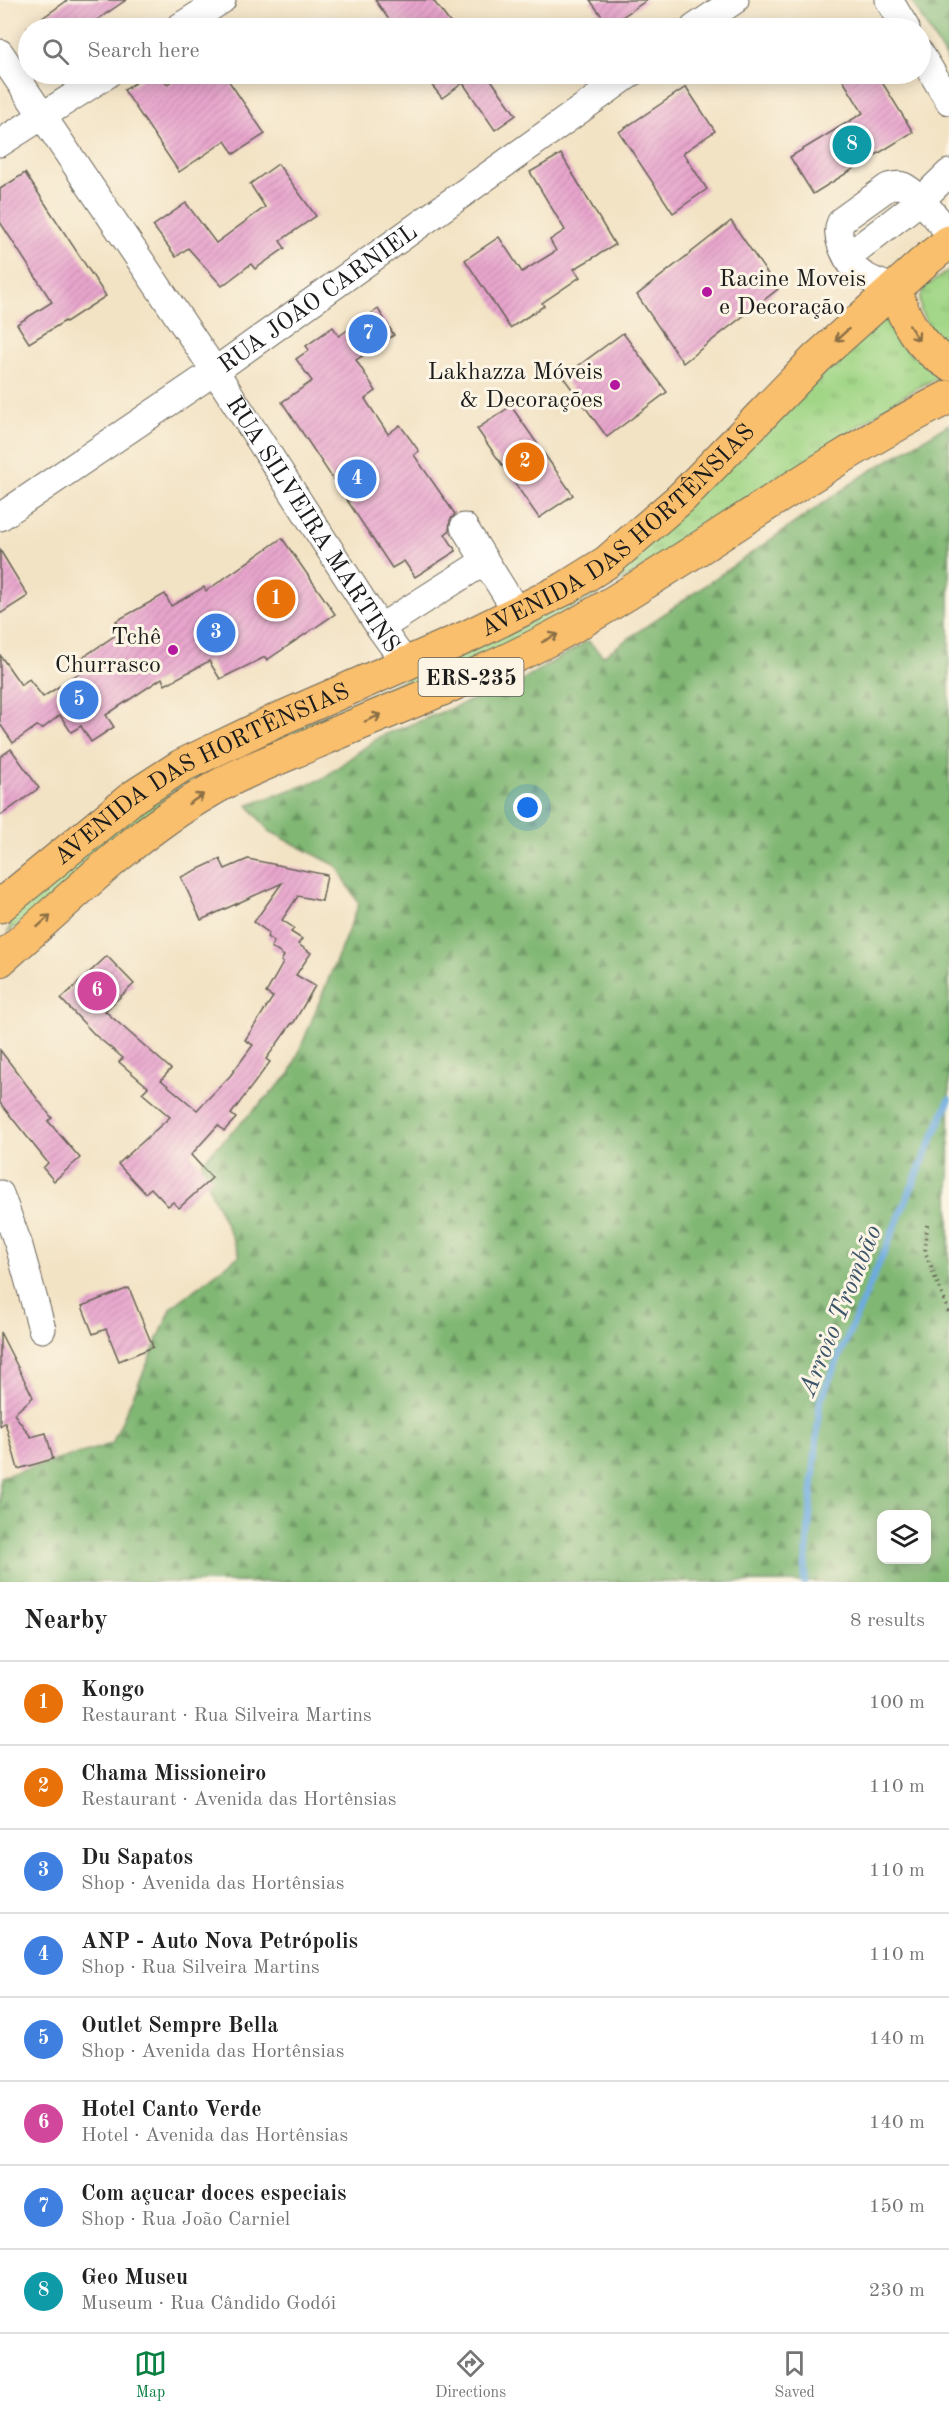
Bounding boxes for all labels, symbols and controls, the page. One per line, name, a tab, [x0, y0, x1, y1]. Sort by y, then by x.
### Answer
search box	[18, 18, 931, 84]
icon: search	[39, 35, 72, 68]
text: Search here	[87, 40, 200, 62]
pin: 8	[832, 122, 872, 168]
street label: RUA JOÃO CARNIEL	[215, 220, 422, 378]
place label: Racine Moveis e Decoração	[719, 268, 866, 320]
marker: Racine Moveis e Decoração	[700, 285, 714, 299]
pin: 7	[348, 312, 388, 356]
one-way arrow	[907, 324, 920, 341]
one-way arrow	[835, 328, 850, 342]
place label: Lakhazza Móveis & Decorações	[427, 361, 603, 413]
marker: Lakhazza Móveis & Decorações	[608, 378, 622, 392]
street label: RUA SILVEIRA MARTINS	[221, 393, 404, 658]
street label: AVENIDA DAS HORTÊNSIAS	[477, 420, 760, 642]
pin: 2	[506, 440, 544, 484]
pin: 4	[338, 456, 376, 502]
pin: 1	[256, 576, 296, 622]
pin: 3	[196, 610, 236, 656]
place label: Tchê Churrasco	[55, 626, 161, 678]
one-way arrow	[541, 632, 559, 643]
marker: Tchê Churrasco	[166, 643, 180, 657]
road number: ERS-235	[418, 658, 524, 696]
pin: 5	[60, 678, 98, 722]
street label: AVENIDA DAS HORTÊNSIAS	[50, 680, 353, 870]
one-way arrow	[363, 712, 381, 723]
one-way arrow	[187, 793, 204, 805]
your location	[513, 793, 542, 822]
one-way arrow	[36, 914, 51, 928]
pin: 6	[78, 968, 116, 1014]
water label: Arroio Trombão	[794, 1222, 887, 1402]
map controls	[877, 1510, 931, 1564]
button: layers	[877, 1510, 931, 1564]
text: Nearby	[24, 1608, 108, 1634]
text: 8 results	[850, 1611, 925, 1631]
text: Kongo	[81, 1679, 145, 1701]
text: 1	[38, 1693, 49, 1713]
text: 100 m	[869, 1693, 925, 1713]
text: Restaurant · Rua Silveira Martins	[81, 1706, 372, 1726]
text: Chama Missioneiro	[81, 1763, 266, 1785]
text: 2	[38, 1777, 49, 1797]
text: 110 m	[869, 1777, 925, 1797]
text: Restaurant · Avenida das Hortênsias	[81, 1790, 397, 1810]
text: Du Sapatos	[81, 1847, 193, 1869]
text: 3	[38, 1861, 49, 1881]
text: 110 m	[869, 1861, 925, 1881]
text: Shop · Avenida das Hortênsias	[81, 1874, 344, 1894]
text: ANP - Auto Nova Petrópolis	[81, 1931, 358, 1953]
text: 4	[38, 1945, 49, 1965]
text: 110 m	[869, 1945, 925, 1965]
text: Shop · Rua Silveira Martins	[81, 1958, 320, 1978]
text: Outlet Sempre Bella	[81, 2015, 279, 2037]
text: 5	[38, 2029, 49, 2049]
text: 140 m	[869, 2029, 925, 2049]
text: Shop · Avenida das Hortênsias	[81, 2042, 344, 2062]
text: Hotel Canto Verde	[81, 2099, 262, 2121]
text: 6	[38, 2113, 49, 2133]
text: 140 m	[869, 2113, 925, 2133]
text: Hotel · Avenida das Hortênsias	[81, 2126, 348, 2146]
text: Com açucar doces especiais	[81, 2183, 347, 2205]
text: 7	[38, 2197, 49, 2217]
text: 150 m	[869, 2197, 925, 2217]
text: Shop · Rua João Carniel	[81, 2210, 290, 2230]
text: Geo Museu	[81, 2267, 188, 2289]
text: 8	[38, 2281, 49, 2301]
text: 230 m	[869, 2281, 925, 2301]
text: Museum · Rua Cândido Godói	[81, 2294, 336, 2314]
tab: Map	[134, 2347, 167, 2403]
tab: Directions	[435, 2347, 506, 2403]
tab: Saved	[774, 2347, 815, 2403]

